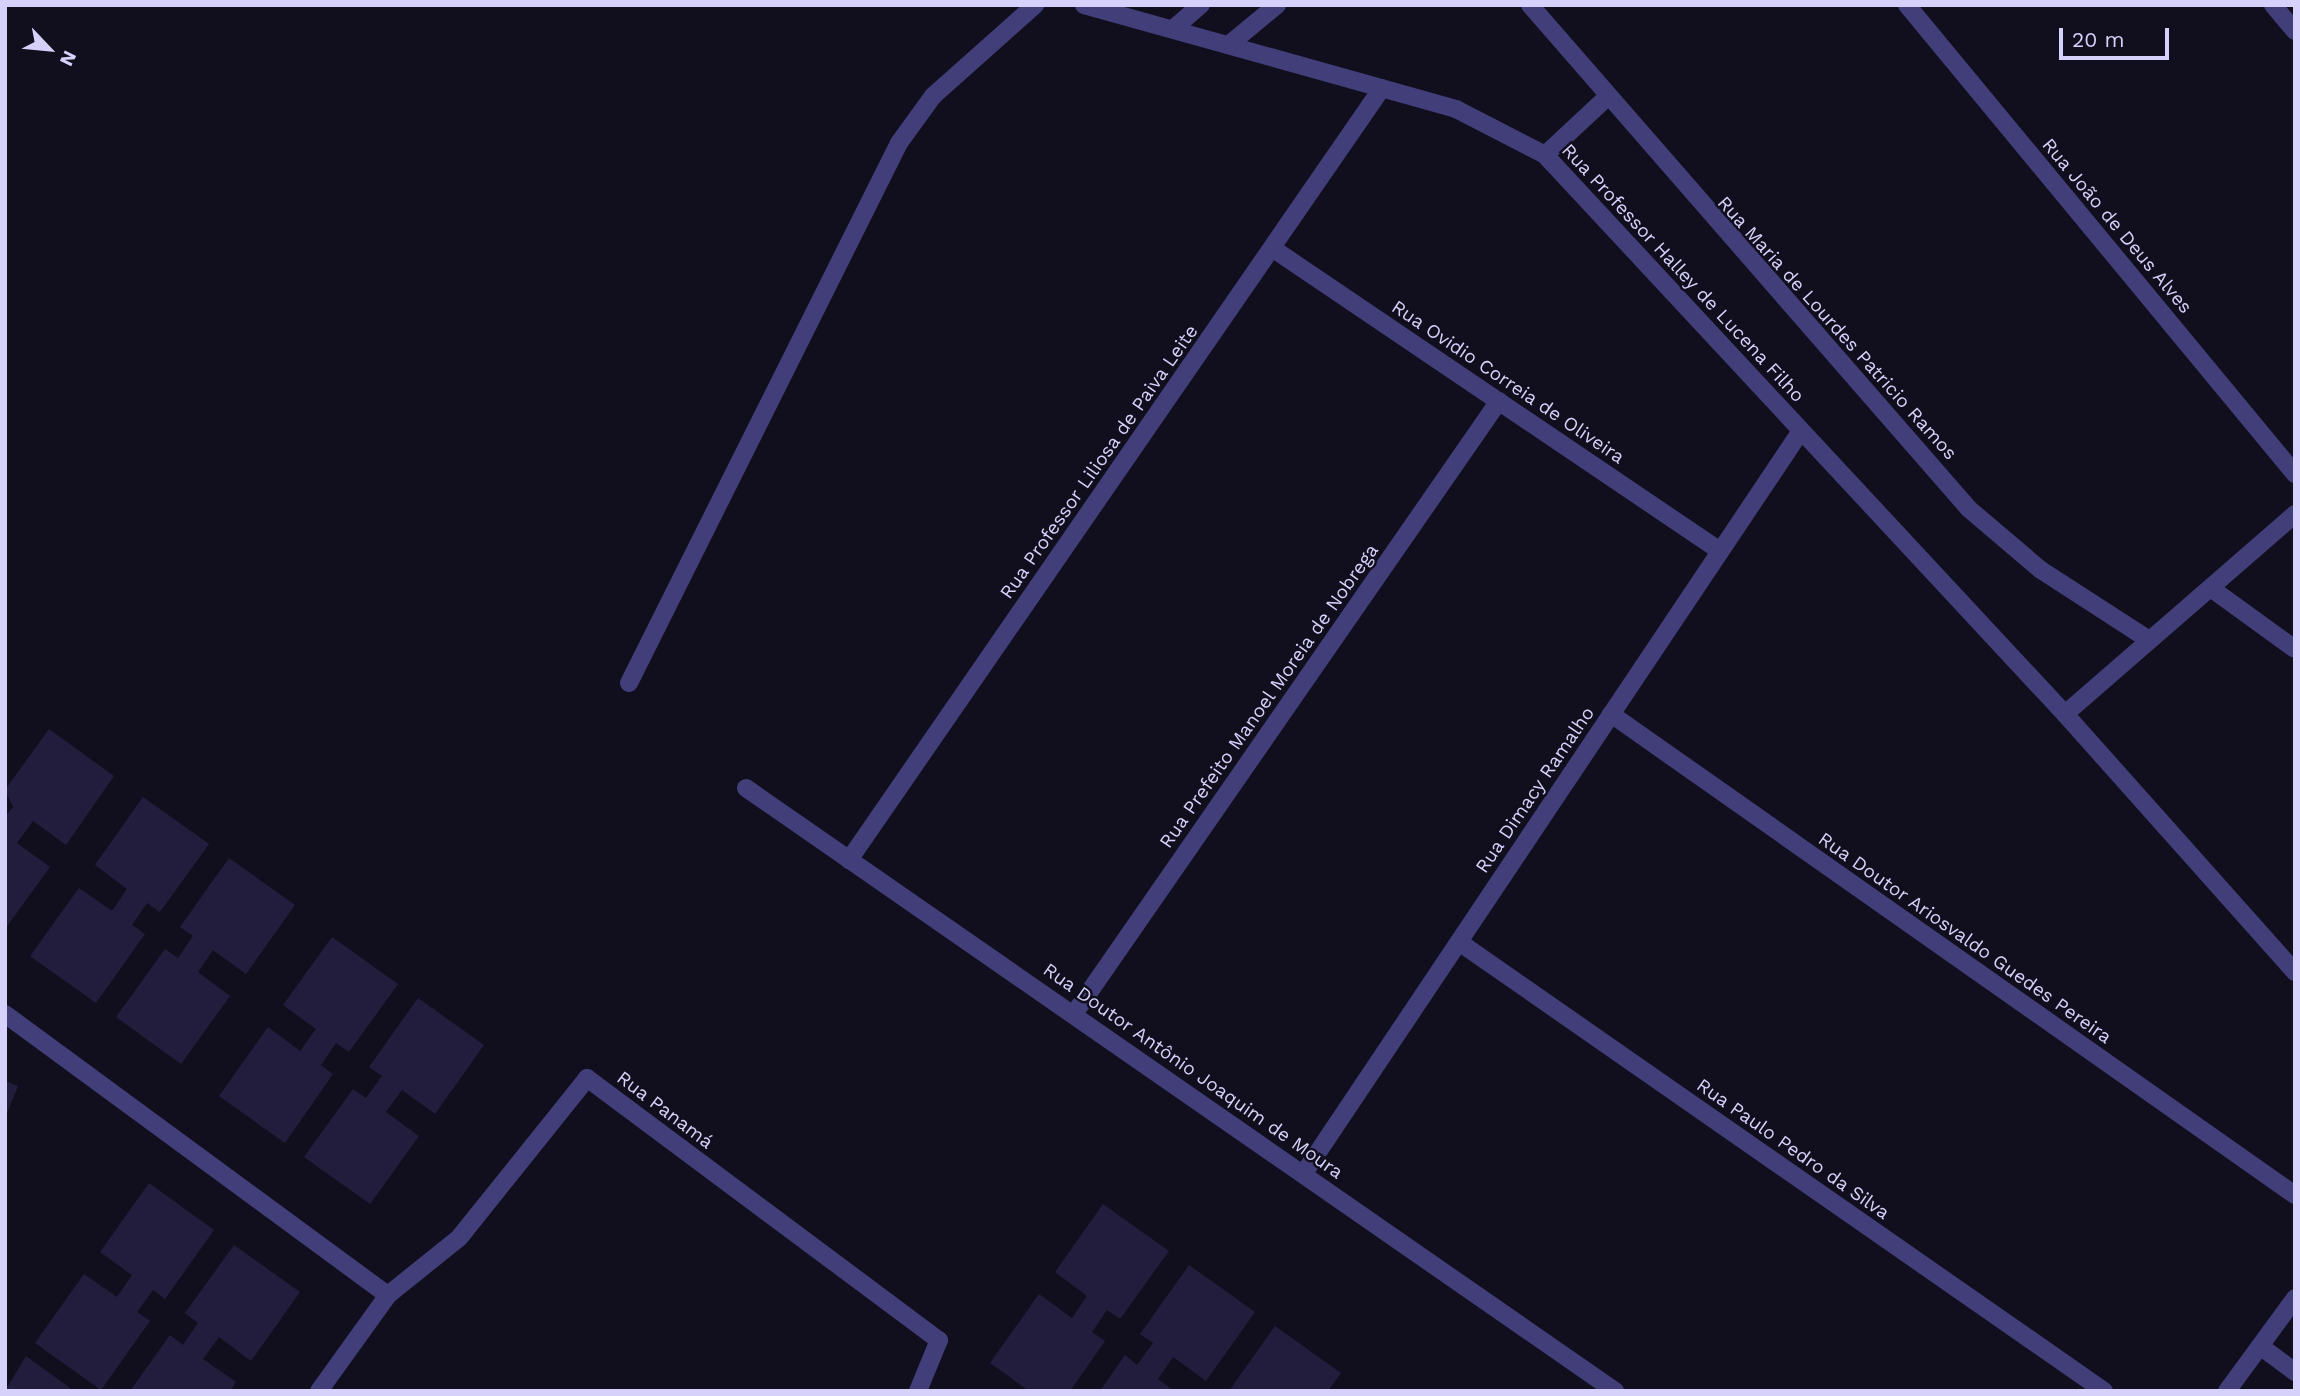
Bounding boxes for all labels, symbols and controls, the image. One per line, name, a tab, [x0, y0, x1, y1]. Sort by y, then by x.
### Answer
north arrow	[14, 14, 84, 84]
scale bar	[2062, 14, 2172, 58]
text: 20 m	[2072, 27, 2124, 52]
text: N	[55, 47, 82, 70]
street label: Rua João de Deus Alves	[2037, 133, 2197, 319]
street label: Rua Professor Halley de Lucena Filho	[1556, 138, 1810, 408]
street label: Rua Maria de Lourdes Patricio Ramos	[1712, 191, 1962, 465]
street label: Rua Ovidio Correia de Oliveira	[1387, 295, 1629, 469]
street label: Rua Professor Liliosa de Paiva Leite	[995, 320, 1203, 604]
street label: Rua Prefeito Manoel Moreia de Nobrega	[1154, 539, 1384, 853]
street label: Rua Dimacy Ramalho	[1471, 702, 1599, 878]
street label: Rua Doutor Ariosvaldo Guedes Pereira	[1813, 827, 2117, 1049]
street label: Rua Doutor Antônio Joaquim de Moura	[1038, 958, 1348, 1184]
street label: Rua Panamá	[612, 1066, 718, 1154]
street label: Rua Paulo Pedro da Silva	[1692, 1073, 1894, 1225]

